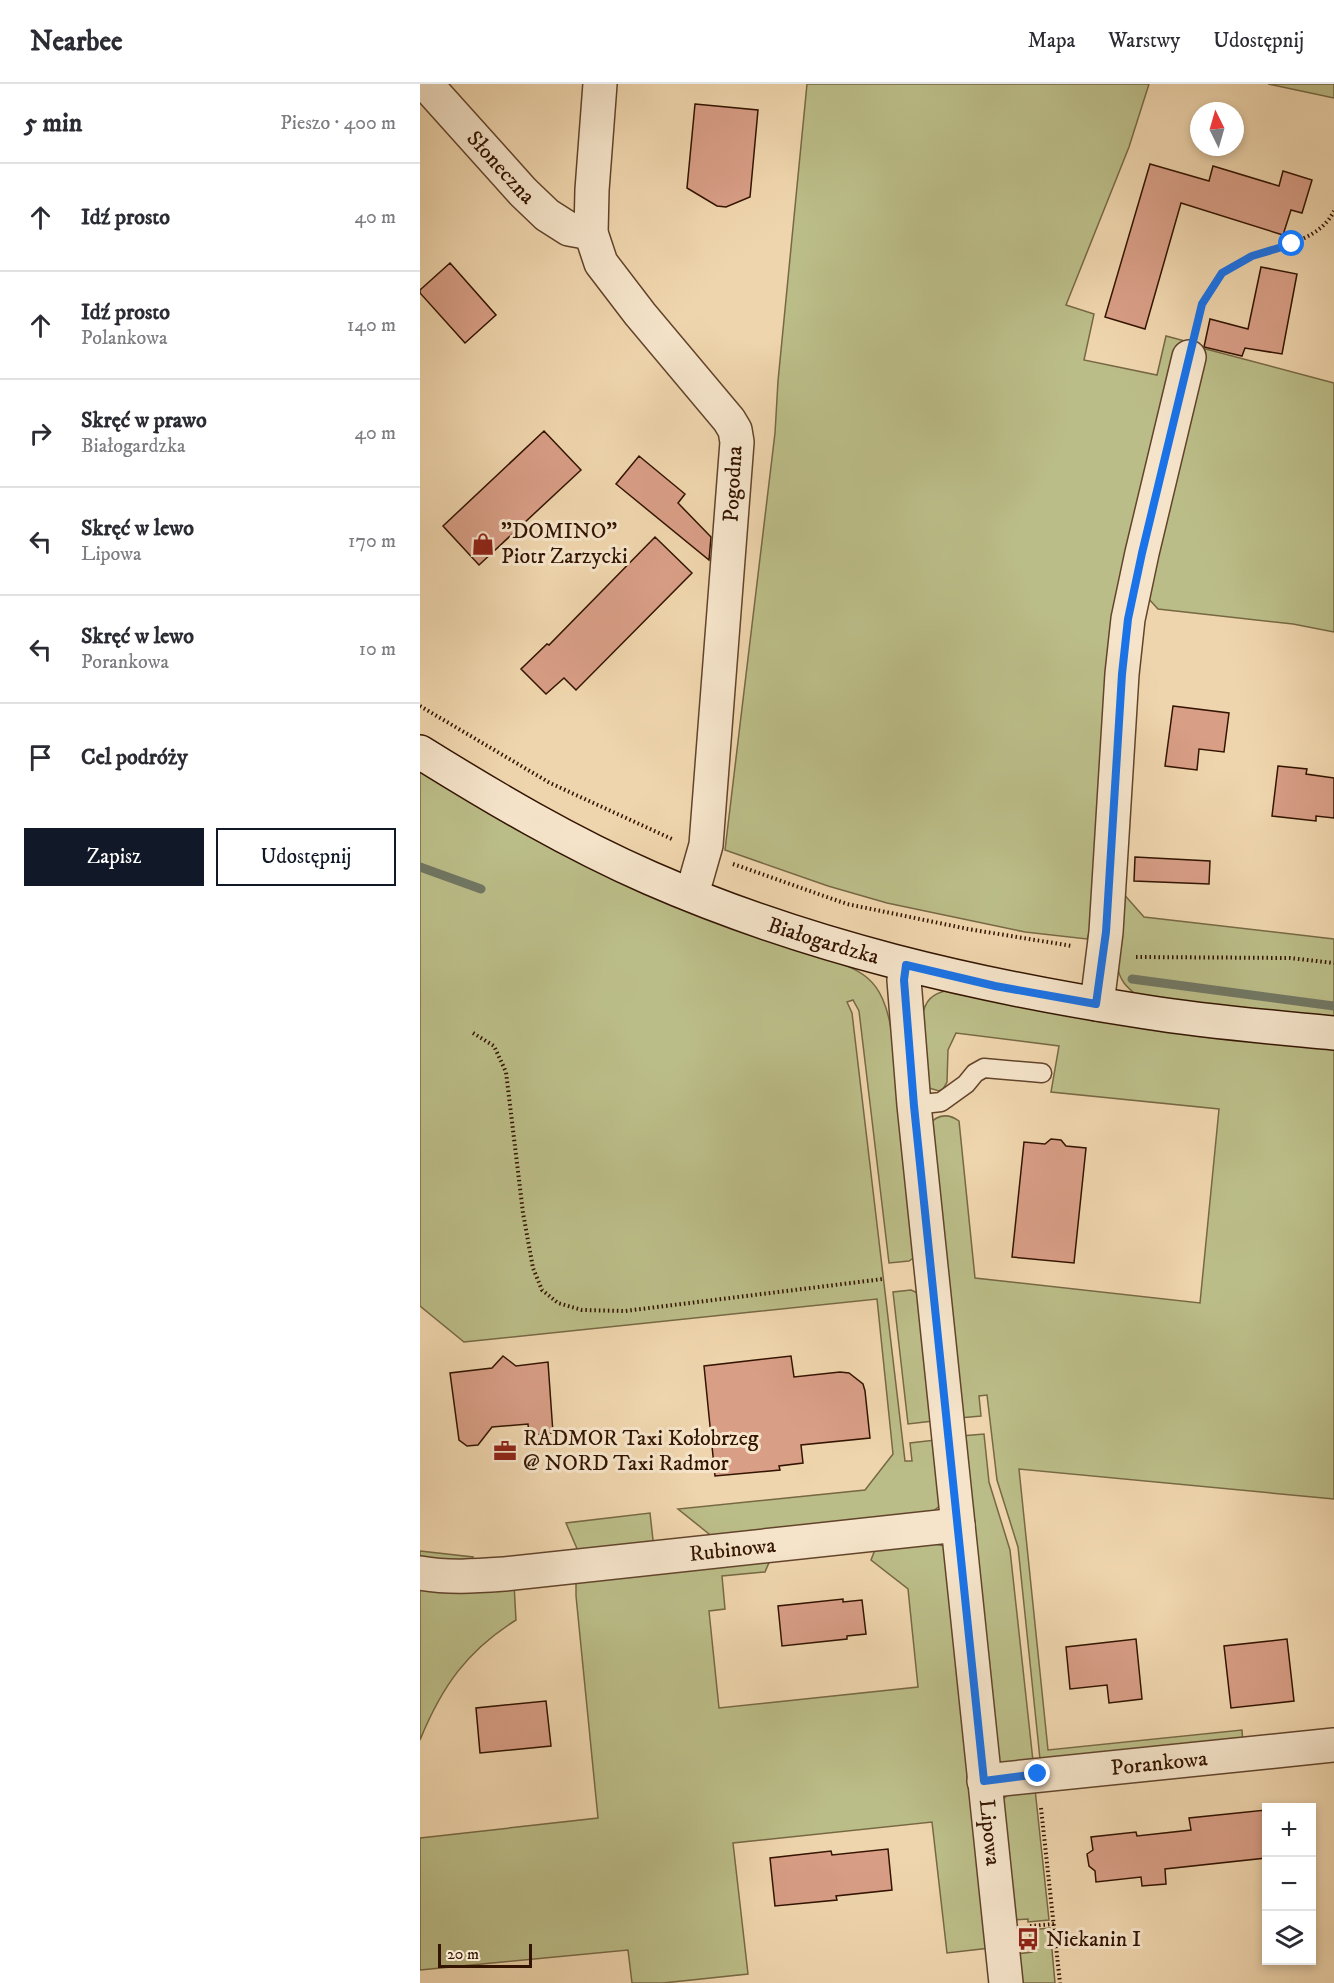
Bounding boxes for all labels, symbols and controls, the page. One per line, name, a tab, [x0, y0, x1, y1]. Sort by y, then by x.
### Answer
text: Nearbee	[30, 24, 123, 59]
text: Mapa	[1028, 28, 1075, 54]
text: Warstwy	[1108, 28, 1180, 54]
text: Udostępnij	[1213, 28, 1304, 54]
north arrow	[1190, 102, 1244, 156]
text: 5 min	[24, 107, 82, 140]
text: Pieszo · 400 m	[280, 111, 396, 136]
street label: Słoneczna	[461, 125, 541, 210]
icon: ahead	[24, 201, 57, 234]
text: Idź prosto	[81, 204, 170, 231]
text: 40 m	[354, 205, 396, 230]
route start	[1278, 230, 1304, 256]
text: Idź prosto	[81, 299, 170, 326]
icon: ahead	[24, 309, 57, 342]
text: 140 m	[347, 313, 396, 338]
text: Polankowa	[81, 326, 168, 351]
text: Skręć w prawo	[81, 407, 207, 434]
icon: right	[24, 417, 57, 450]
text: 40 m	[354, 421, 396, 446]
text: Białogardzka	[81, 434, 186, 459]
street label: Pogodna	[718, 445, 749, 523]
text: Skręć w lewo	[81, 515, 194, 542]
place label: "DOMINO" Piotr Zarzycki	[501, 518, 628, 570]
icon: left	[24, 525, 57, 558]
text: 170 m	[348, 529, 396, 554]
shop icon: "DOMINO" Piotr Zarzycki	[470, 531, 496, 557]
text: Lipowa	[81, 542, 142, 567]
text: Skręć w lewo	[81, 623, 194, 650]
icon: left	[24, 633, 57, 666]
text: 10 m	[359, 637, 396, 662]
text: Porankowa	[81, 650, 169, 675]
icon: arrive	[24, 741, 57, 774]
text: Cel podróży	[81, 744, 188, 771]
button: Zapisz	[24, 828, 204, 886]
button: Udostępnij	[216, 828, 396, 886]
street label: Białogardzka	[764, 911, 883, 970]
place label: RADMOR Taxi Kołobrzeg @ NORD Taxi Radmor	[523, 1425, 759, 1477]
office icon: RADMOR Taxi Kołobrzeg @ NORD Taxi Radmor	[492, 1438, 518, 1464]
street label: Rubinowa	[688, 1531, 778, 1567]
street label: Porankowa	[1110, 1745, 1209, 1781]
route end	[1024, 1760, 1050, 1786]
street label: Lipowa	[973, 1798, 1007, 1868]
map controls	[1262, 1803, 1316, 1965]
button: +	[1262, 1803, 1316, 1857]
button: −	[1262, 1857, 1316, 1911]
button: layers	[1262, 1911, 1316, 1965]
bus stop icon: Niekanin I	[1015, 1926, 1041, 1952]
place label: Niekanin I	[1046, 1926, 1141, 1953]
scale bar	[438, 1941, 532, 1968]
text: 20 m	[447, 1944, 479, 1964]

